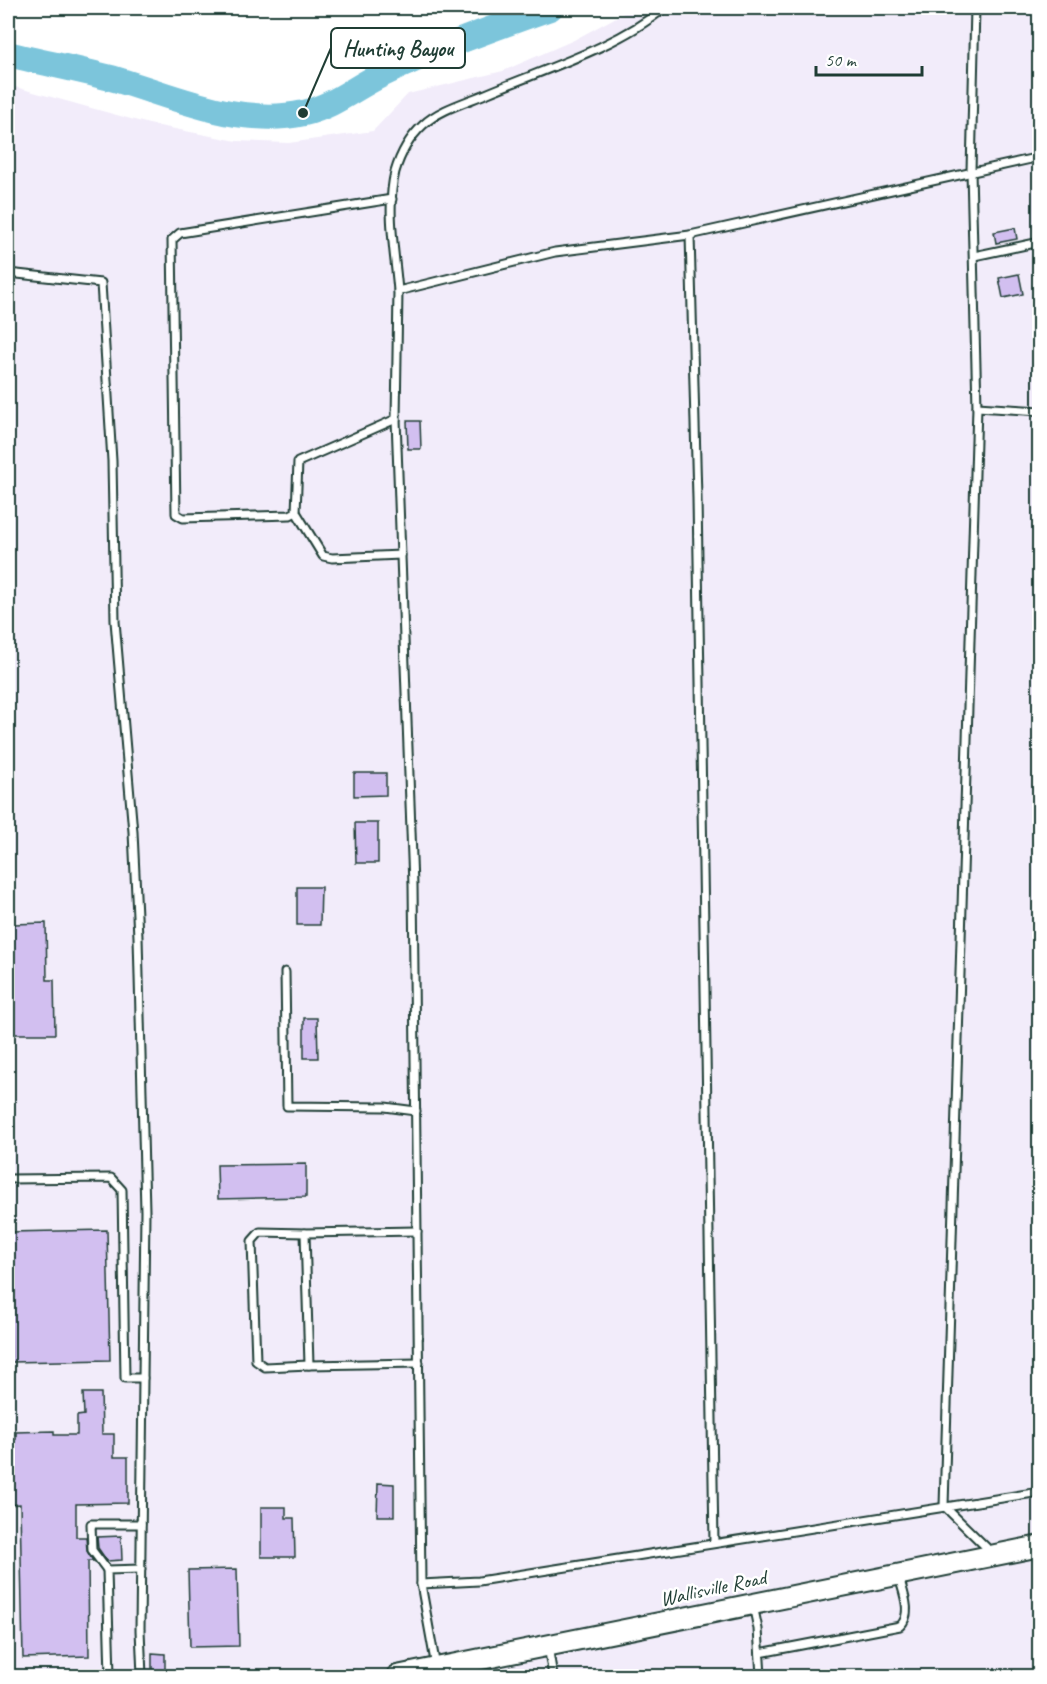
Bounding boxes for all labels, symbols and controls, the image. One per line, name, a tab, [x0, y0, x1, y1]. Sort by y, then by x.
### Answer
callout: Hunting Bayou	[331, 28, 465, 68]
text: Hunting Bayou	[343, 35, 455, 63]
scale bar	[816, 39, 922, 77]
text: 50 m	[825, 49, 858, 71]
street label: Wallisville Road	[658, 1563, 772, 1612]

